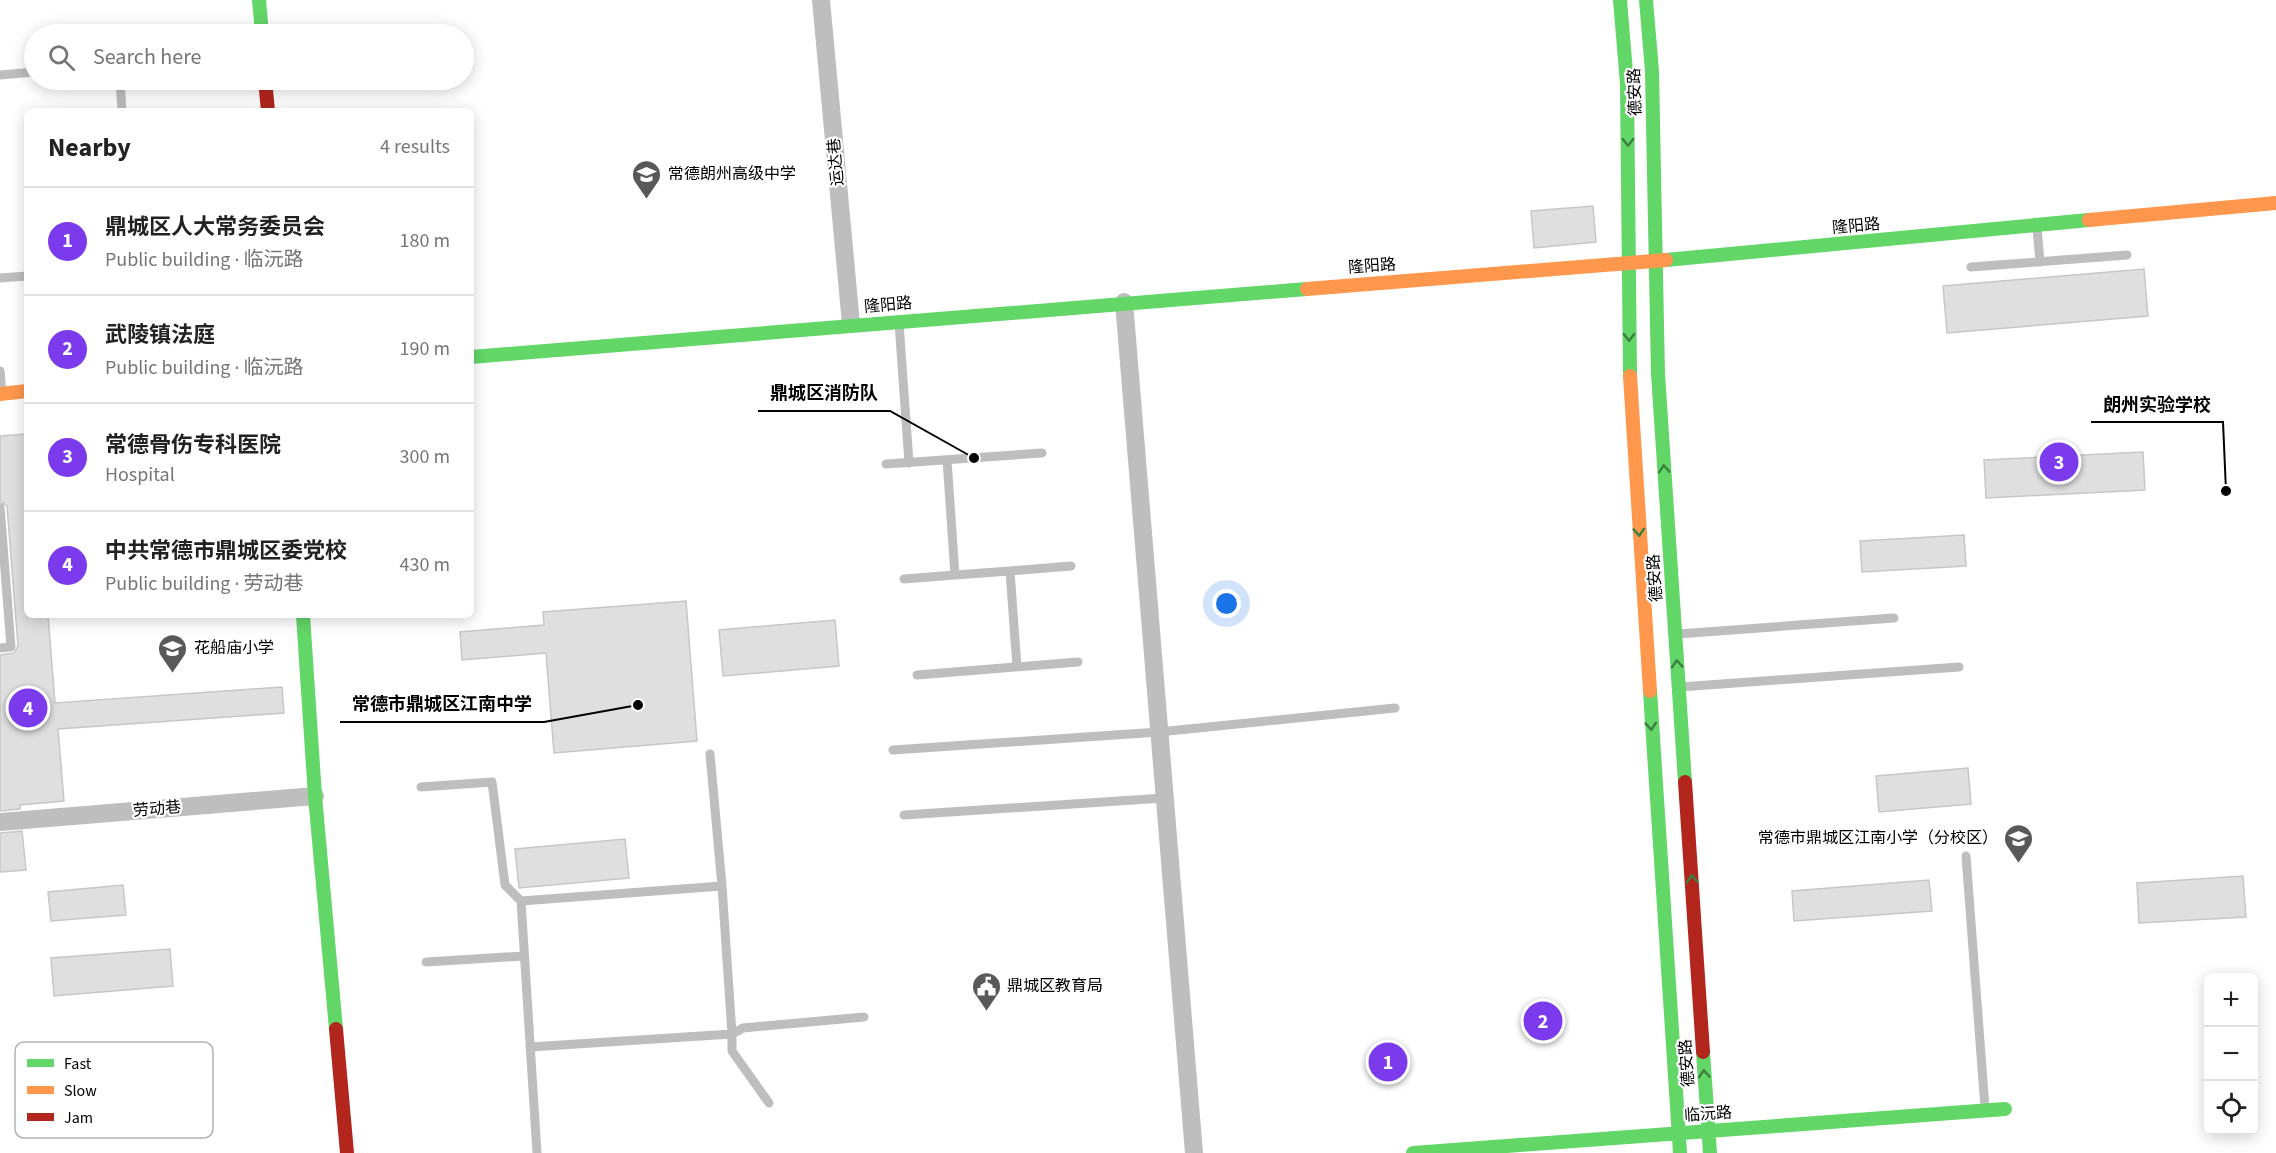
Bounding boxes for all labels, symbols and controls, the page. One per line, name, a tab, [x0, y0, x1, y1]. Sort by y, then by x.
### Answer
search box	[24, 24, 474, 90]
icon: search	[45, 41, 78, 74]
text: Search here	[93, 41, 201, 73]
street label: 德安路	[1623, 68, 1647, 116]
text: Nearby	[48, 129, 131, 166]
text: 4 results	[380, 133, 450, 161]
street label: 运达巷	[823, 137, 849, 187]
one-way arrow	[1622, 138, 1634, 147]
school or university icon: 常德朗州高级中学	[631, 158, 663, 200]
place label: 常德朗州高级中学	[668, 163, 796, 185]
text: 鼎城区人大常务委员会	[105, 211, 325, 243]
street label: 隆阳路	[1831, 213, 1881, 239]
text: 1	[62, 227, 73, 255]
text: 180 m	[400, 227, 450, 255]
text: Public building · 临沅路	[105, 246, 303, 274]
street label: 隆阳路	[1347, 253, 1397, 279]
street label: 隆阳路	[863, 292, 913, 318]
text: 武陵镇法庭	[105, 319, 215, 351]
one-way arrow	[1623, 333, 1635, 342]
text: 2	[62, 335, 73, 363]
text: 190 m	[400, 335, 450, 363]
text: Public building · 临沅路	[105, 354, 303, 382]
callout: 鼎城区消防队	[758, 375, 890, 411]
text: 鼎城区消防队	[770, 381, 878, 406]
callout: 朗州实验学校	[2091, 386, 2223, 422]
text: 朗州实验学校	[2103, 393, 2211, 418]
text: 常德骨伤专科医院	[105, 429, 281, 461]
pin: 3	[2040, 440, 2078, 484]
text: 3	[62, 443, 73, 471]
text: 300 m	[400, 443, 450, 471]
text: Hospital	[105, 461, 175, 489]
one-way arrow	[1658, 465, 1671, 474]
one-way arrow	[1632, 527, 1645, 536]
text: 中共常德市鼎城区委党校	[105, 535, 347, 567]
text: 4	[62, 551, 73, 579]
text: 430 m	[400, 551, 450, 579]
street label: 德安路	[1642, 553, 1668, 603]
text: Public building · 劳动巷	[105, 570, 303, 598]
your location	[1212, 589, 1241, 618]
school or university icon: 花船庙小学	[157, 632, 189, 674]
place label: 花船庙小学	[194, 637, 274, 659]
one-way arrow	[1671, 659, 1684, 668]
pin: 4	[9, 686, 48, 730]
callout: 常德市鼎城区江南中学	[340, 686, 544, 722]
text: 常德市鼎城区江南中学	[352, 692, 532, 717]
one-way arrow	[1645, 722, 1658, 731]
street label: 劳动巷	[132, 796, 182, 822]
school or university icon: 常德市鼎城区江南小学（分校区）	[2003, 822, 2035, 864]
place label: 常德市鼎城区江南小学（分校区）	[1758, 827, 1998, 849]
one-way arrow	[1685, 875, 1698, 884]
public building icon: 鼎城区教育局	[970, 970, 1002, 1012]
map controls	[2204, 973, 2258, 1135]
button: +	[2204, 973, 2258, 1027]
place label: 鼎城区教育局	[1007, 975, 1103, 997]
pin: 2	[1524, 998, 1562, 1044]
button: −	[2204, 1027, 2258, 1081]
street label: 德安路	[1674, 1038, 1700, 1088]
pin: 1	[1368, 1040, 1408, 1084]
legend	[15, 1042, 213, 1138]
text: Fast	[64, 1053, 92, 1075]
one-way arrow	[1698, 1069, 1711, 1078]
text: Slow	[64, 1080, 97, 1102]
button: locate	[2204, 1081, 2258, 1135]
street label: 临沅路	[1683, 1101, 1733, 1127]
text: Jam	[64, 1107, 93, 1129]

